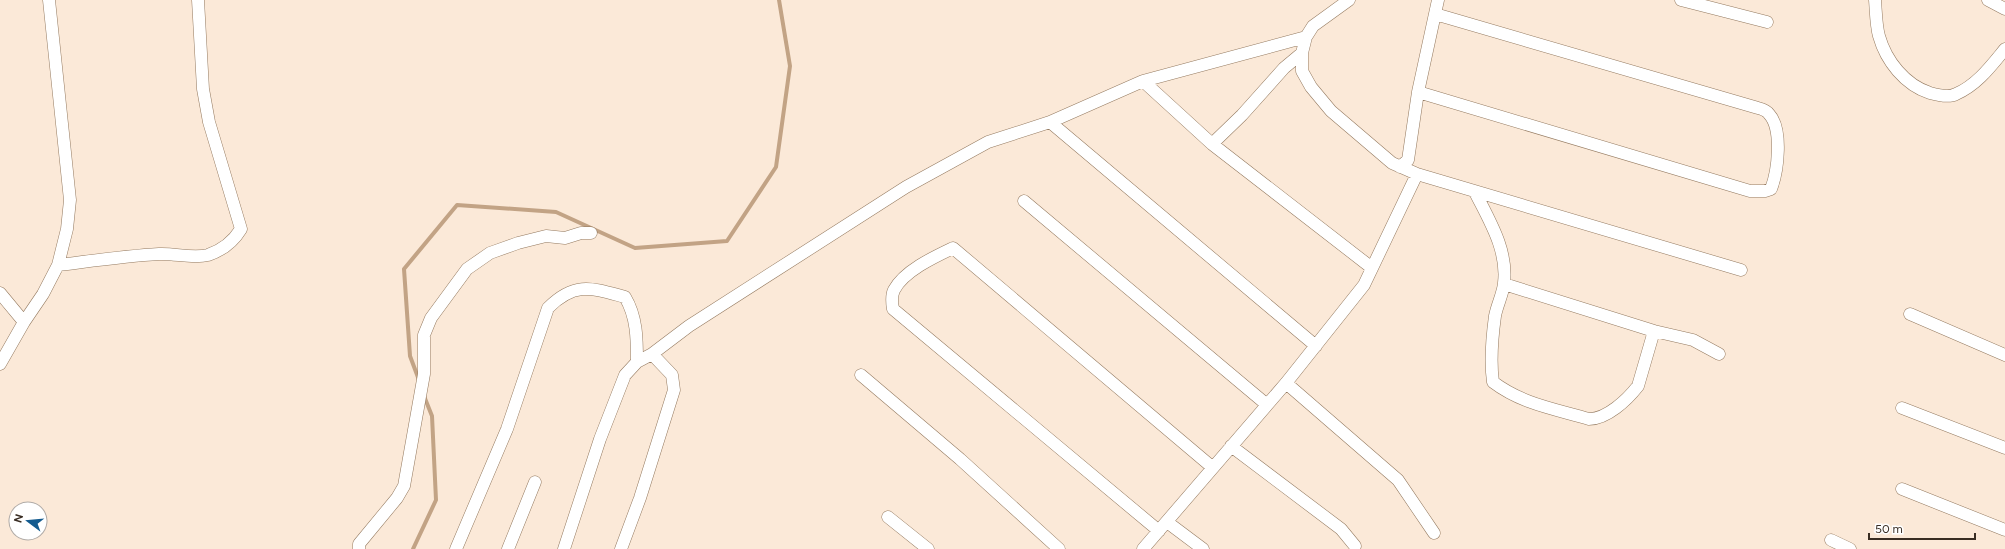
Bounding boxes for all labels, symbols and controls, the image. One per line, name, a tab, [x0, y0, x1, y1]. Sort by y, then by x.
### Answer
north arrow	[8, 501, 48, 541]
text: N	[11, 512, 26, 524]
scale bar	[1869, 515, 1975, 541]
text: 50 m	[1875, 522, 1903, 536]

